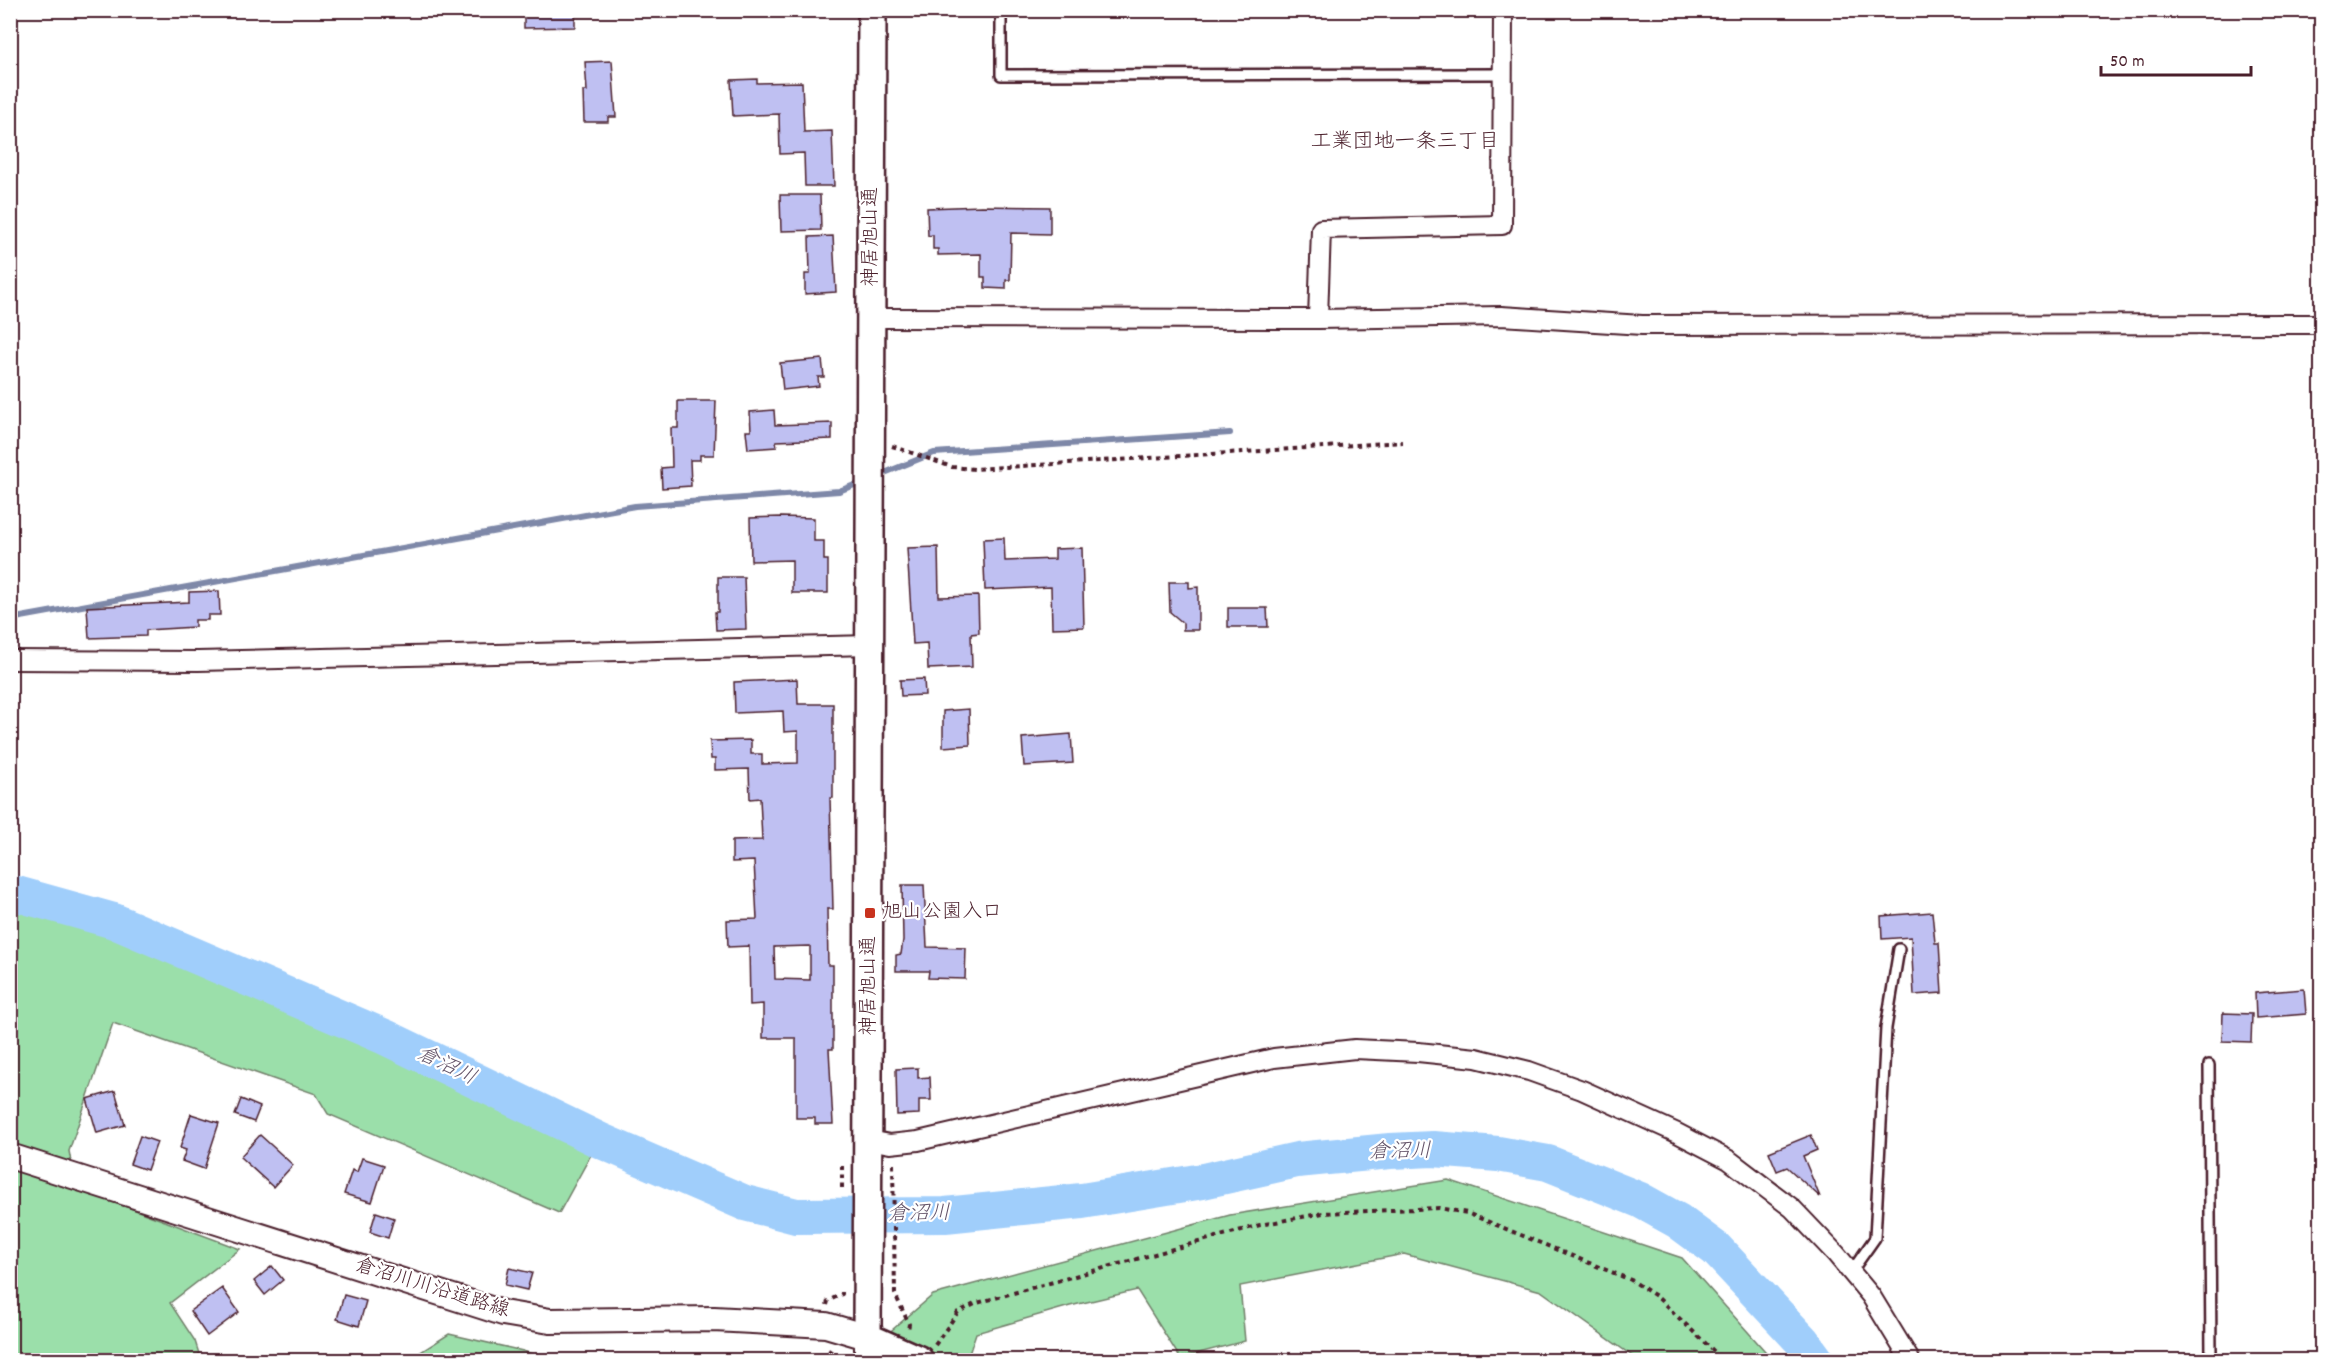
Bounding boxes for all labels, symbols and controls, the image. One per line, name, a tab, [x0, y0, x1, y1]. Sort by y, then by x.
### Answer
scale bar	[2101, 39, 2251, 77]
text: 50 m	[2110, 50, 2145, 75]
district label: 工業団地一条三丁目	[1311, 128, 1500, 158]
street label: 神居旭山通	[858, 187, 886, 287]
place label: 旭山公園入口	[882, 899, 1002, 927]
marker: 旭山公園入口	[863, 906, 877, 920]
street label: 神居旭山通	[856, 936, 884, 1036]
water label: 倉沼川	[411, 1040, 481, 1094]
water label: 倉沼川	[1368, 1137, 1432, 1169]
water label: 倉沼川	[887, 1199, 951, 1231]
street label: 倉沼川川沿道路線	[351, 1252, 513, 1326]

